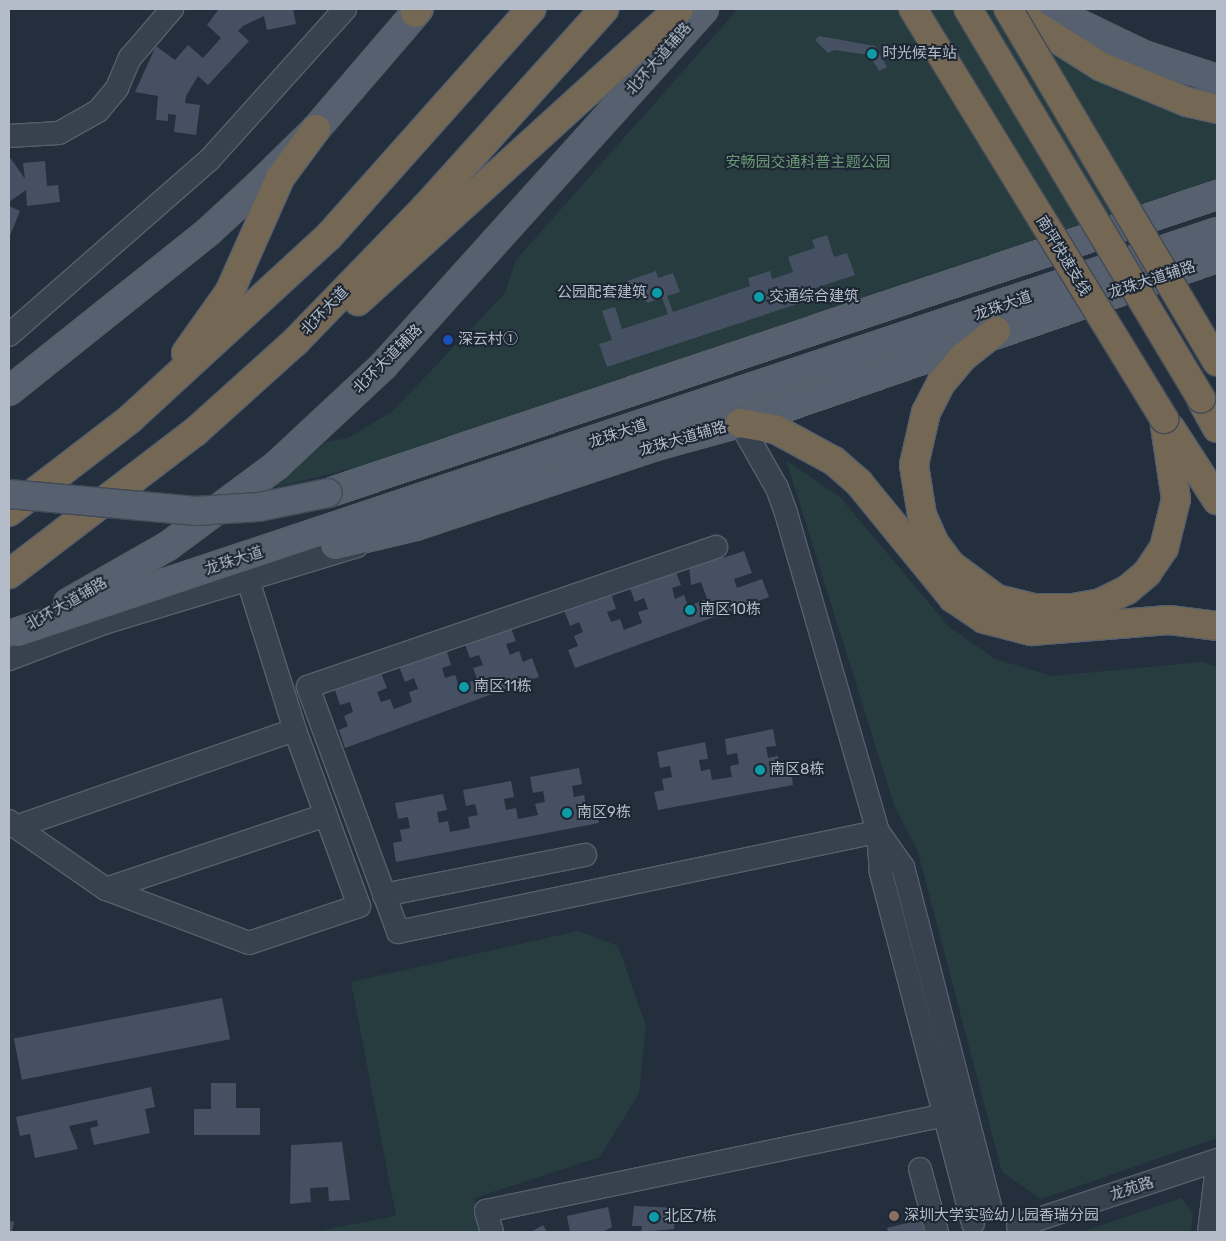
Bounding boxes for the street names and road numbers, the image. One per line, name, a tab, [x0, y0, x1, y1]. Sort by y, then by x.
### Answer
street label: 北环大道辅路	[623, 19, 695, 99]
street label: 南坪快速支线	[1032, 213, 1094, 299]
street label: 龙珠大道辅路	[1106, 258, 1198, 302]
street label: 北环大道	[298, 283, 352, 339]
street label: 龙珠大道	[972, 288, 1034, 324]
street label: 北环大道辅路	[350, 321, 426, 397]
street label: 龙珠大道	[587, 416, 649, 452]
street label: 龙珠大道辅路	[637, 418, 729, 460]
street label: 龙珠大道	[203, 543, 265, 579]
street label: 北环大道辅路	[24, 574, 110, 634]
street label: 龙苑路	[1108, 1173, 1156, 1205]

